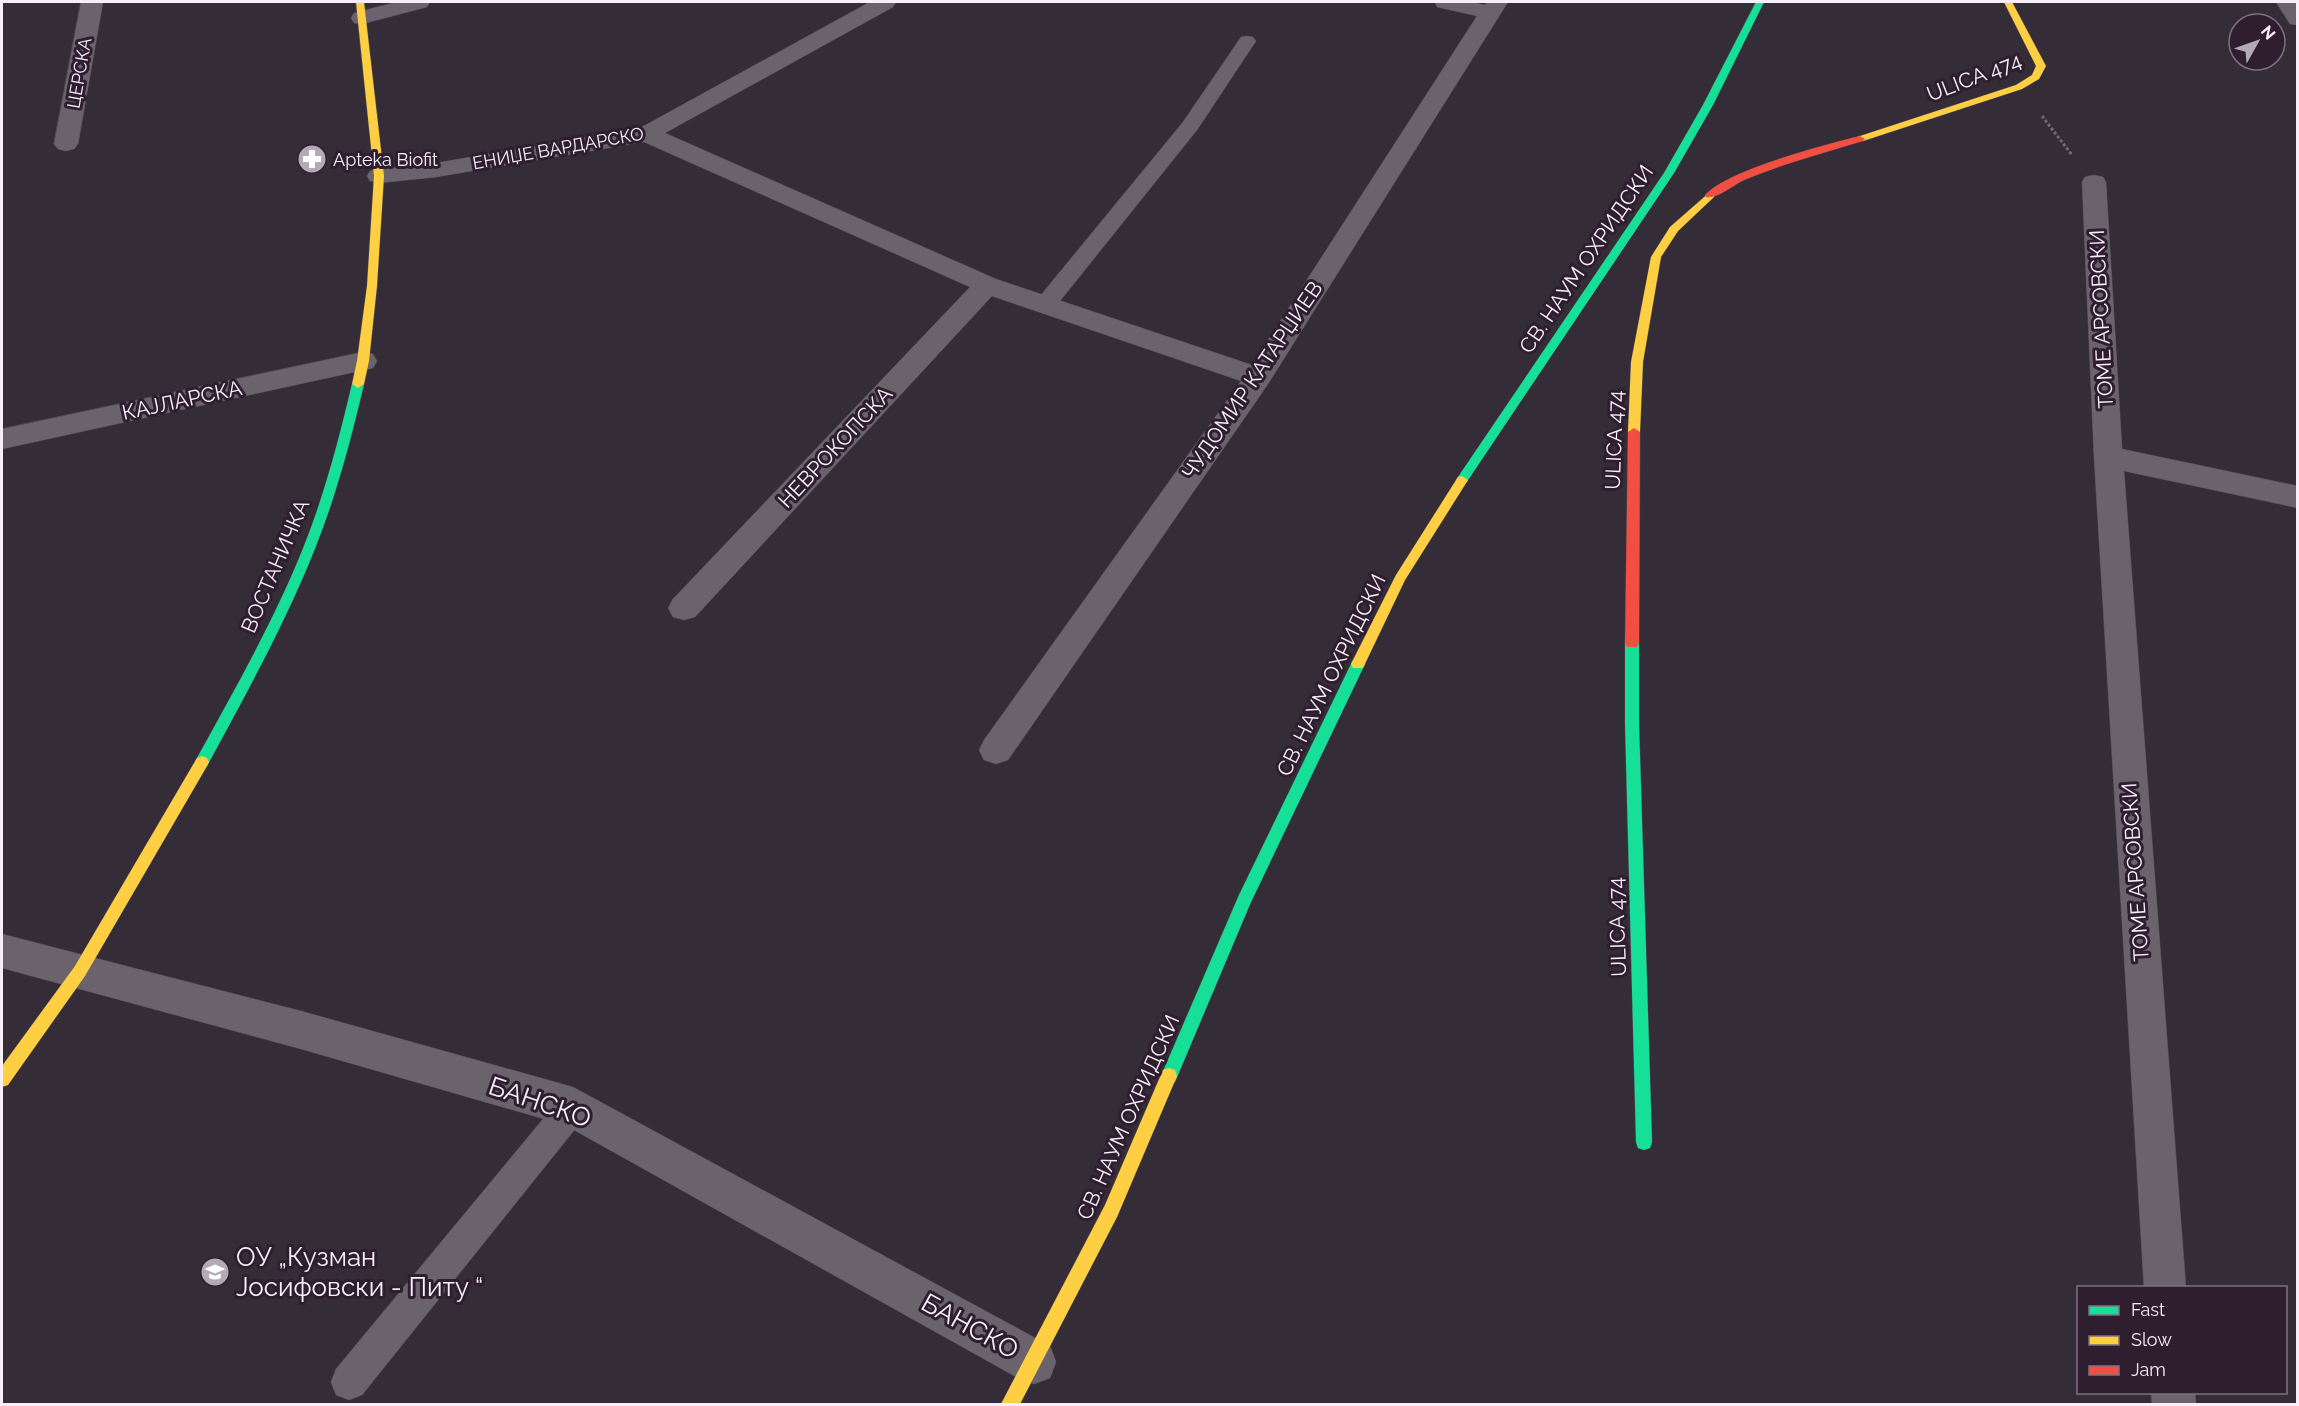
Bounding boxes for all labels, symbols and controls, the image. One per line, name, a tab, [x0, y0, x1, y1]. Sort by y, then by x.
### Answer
north arrow	[2227, 12, 2287, 72]
text: N	[2257, 22, 2279, 43]
street label: ЦЕРСКА	[62, 36, 96, 110]
street label: ULICA 474	[1923, 48, 2025, 106]
street label: ЕНИЏЕ ВАРДАРСКО	[471, 123, 645, 173]
pharmacy icon: Apteka Biofit	[296, 143, 328, 175]
place label: Apteka Biofit	[333, 149, 438, 170]
street label: СВ. НАУМ ОХРИДСКИ	[1514, 160, 1658, 358]
street label: ТОМЕ АРСОВСКИ	[2084, 229, 2118, 409]
street label: ЧУДОМИР КАТАРЏИЕВ	[1177, 276, 1327, 484]
street label: КАЈЛАРСКА	[120, 375, 244, 425]
street label: НЕВРОКОПСКА	[773, 381, 897, 513]
street label: ULICA 474	[1600, 390, 1628, 490]
street label: ВОСТАНИЧКА	[236, 496, 314, 636]
street label: СВ. НАУМ ОХРИДСКИ	[1271, 570, 1391, 780]
street label: ТОМЕ АРСОВСКИ	[2116, 782, 2154, 962]
street label: ULICA 474	[1603, 877, 1631, 977]
street label: СВ. НАУМ ОХРИДСКИ	[1072, 1011, 1184, 1223]
street label: БАНСКО	[485, 1071, 595, 1133]
place label: ОУ „Кузман Јосифовски - Питу “	[236, 1242, 483, 1302]
school or university icon: ОУ „Кузман Јосифовски - Питу “	[199, 1256, 231, 1288]
legend	[2077, 1286, 2287, 1394]
street label: БАНСКО	[916, 1287, 1024, 1365]
text: Fast	[2131, 1299, 2165, 1320]
text: Slow	[2131, 1329, 2172, 1350]
text: Jam	[2131, 1359, 2166, 1380]

